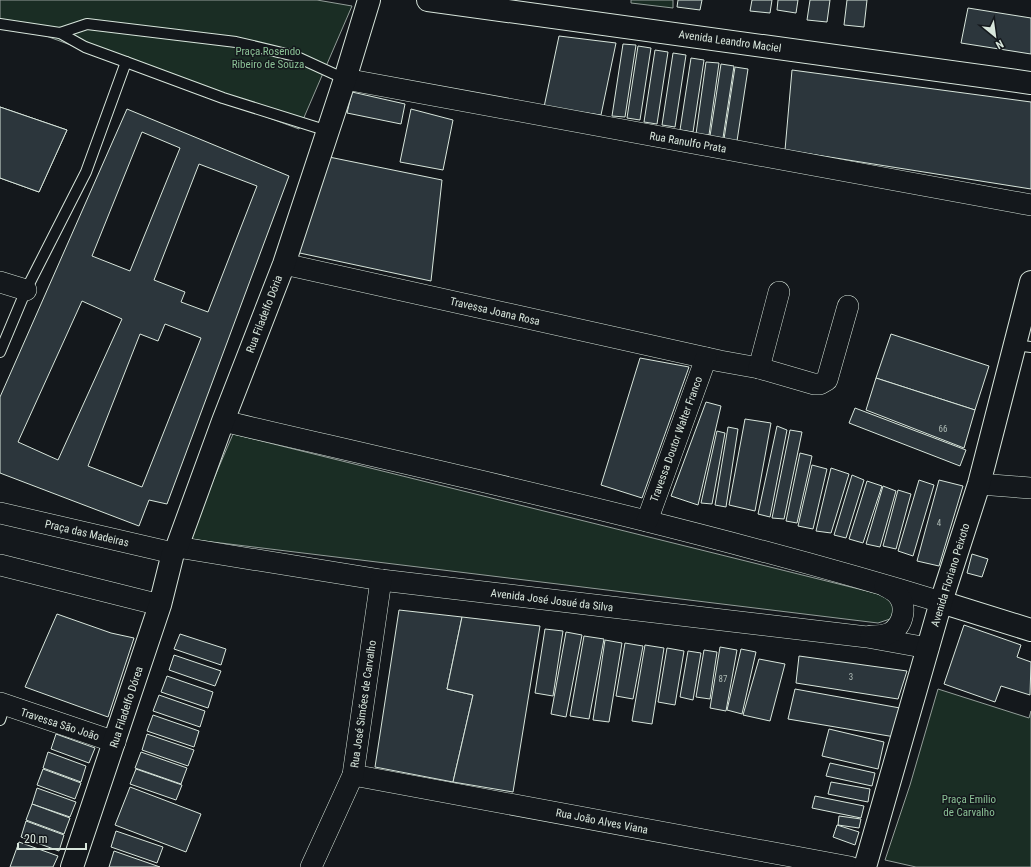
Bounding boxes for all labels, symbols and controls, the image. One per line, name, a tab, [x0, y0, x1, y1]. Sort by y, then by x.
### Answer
north arrow	[975, 16, 1015, 56]
street label: Avenida Leandro Maciel	[678, 28, 782, 55]
text: N	[993, 37, 1006, 52]
park label: Praça Rosendo Ribeiro de Souza	[232, 45, 304, 71]
street label: Rua Ranulfo Prata	[648, 129, 727, 156]
street label: Rua Filadelfo Dória	[244, 273, 285, 355]
street label: Travessa Joana Rosa	[449, 295, 541, 328]
street label: Travessa Doutor Walter Franco	[648, 374, 705, 504]
house number: 66	[939, 424, 947, 434]
street label: Praça das Madeiras	[44, 518, 130, 549]
house number: 4	[937, 518, 942, 528]
street label: Avenida Floriano Peixoto	[929, 521, 973, 628]
street label: Avenida José Josué da Silva	[490, 587, 614, 614]
street label: Rua José Simões de Carvalho	[348, 639, 379, 769]
street label: Rua Filadelfo Dórea	[107, 665, 146, 749]
house number: 3	[849, 672, 853, 682]
house number: 87	[719, 674, 728, 684]
street label: Travessa São João	[19, 706, 101, 743]
park label: Praça Emílio de Carvalho	[942, 793, 997, 819]
street label: Rua João Alves Viana	[555, 806, 649, 837]
scale bar	[18, 825, 86, 851]
text: 20 m	[24, 832, 48, 846]

